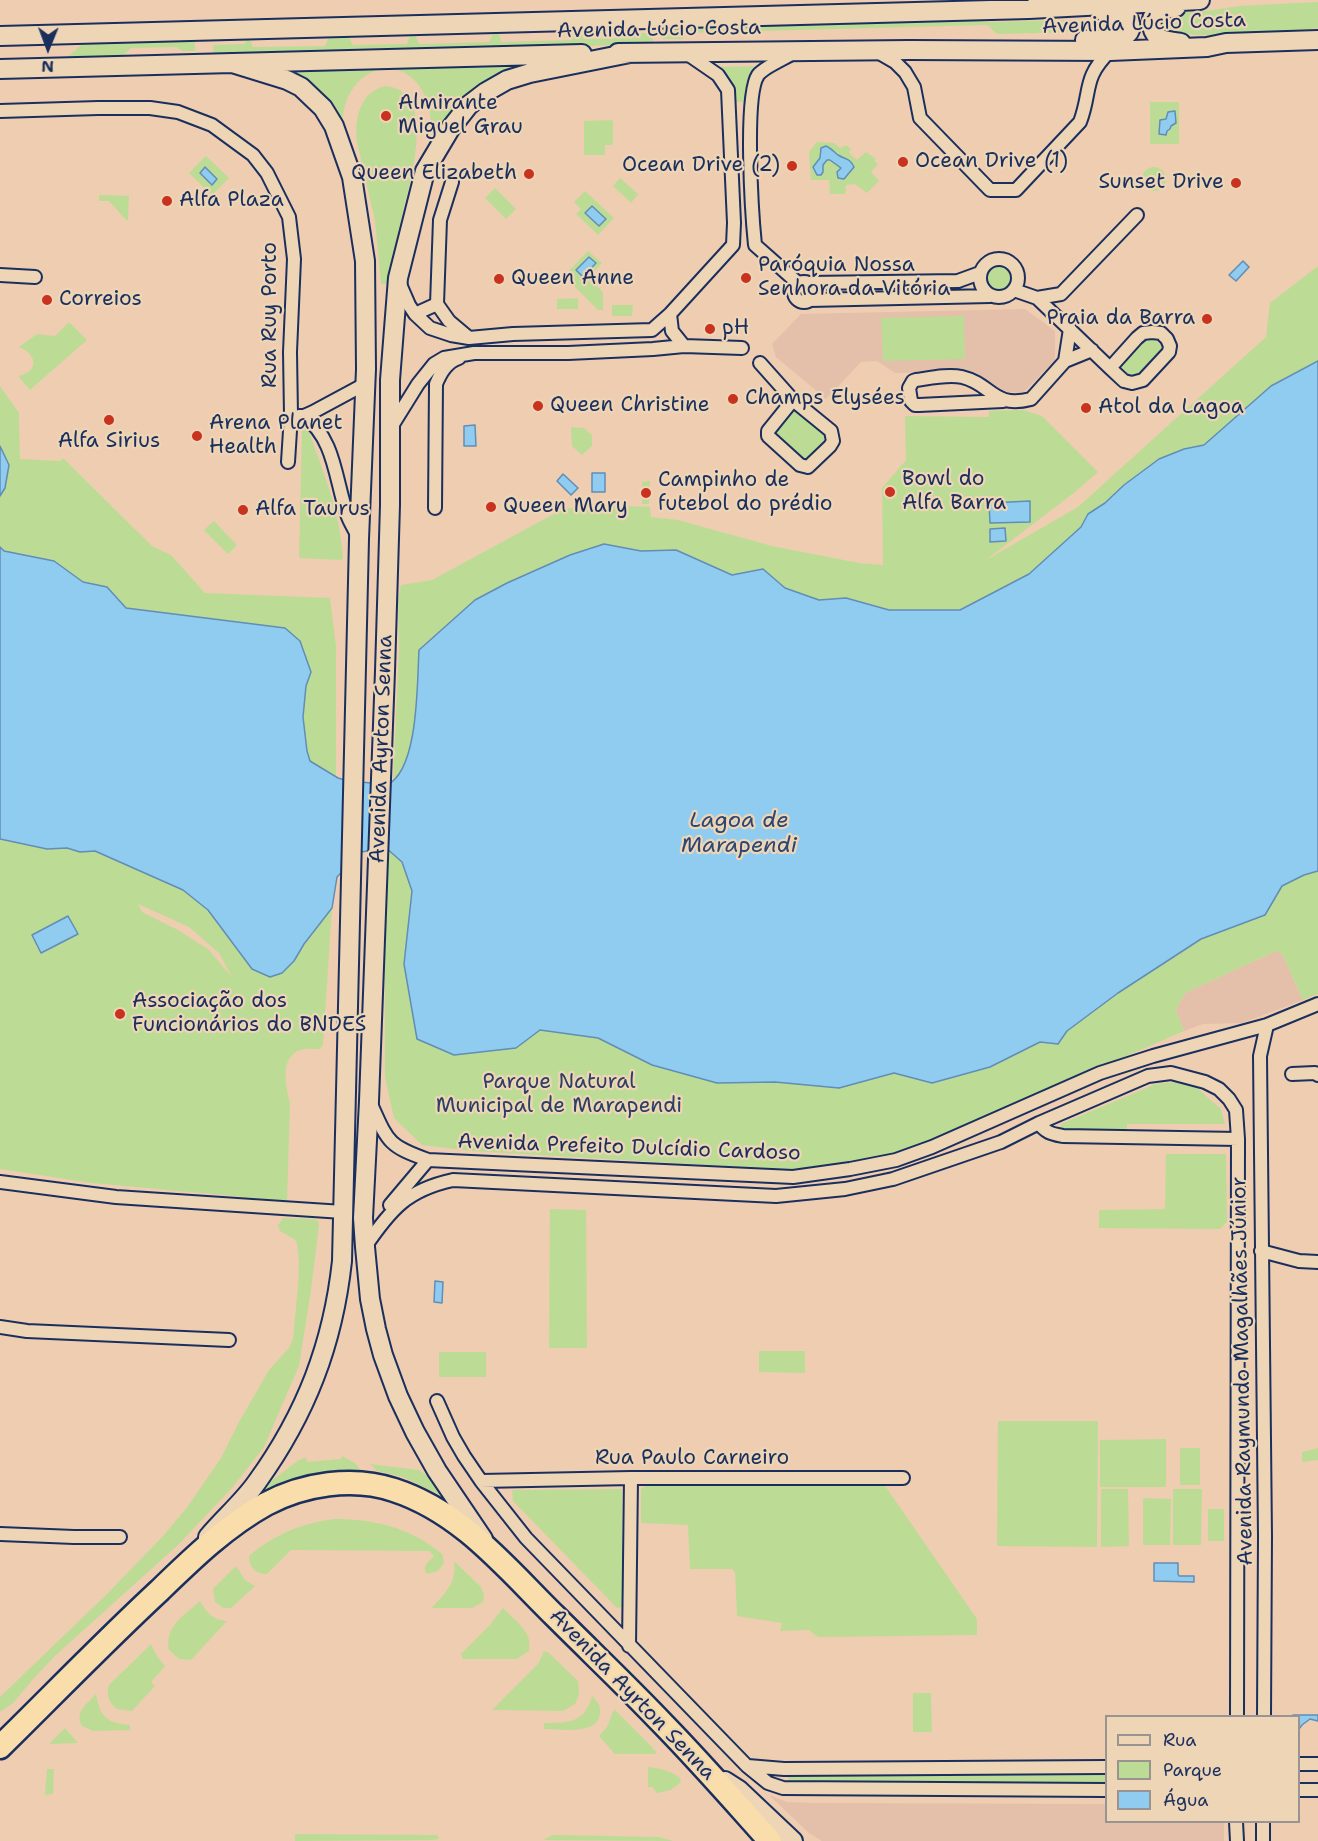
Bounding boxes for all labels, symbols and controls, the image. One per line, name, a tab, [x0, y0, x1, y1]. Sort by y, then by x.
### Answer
street label: Avenida Lúcio Costa	[1042, 8, 1246, 40]
street label: Avenida Lúcio Costa	[557, 16, 761, 44]
north arrow	[18, 18, 78, 78]
text: N	[41, 56, 54, 77]
place label: Almirante Miguel Grau	[398, 91, 523, 141]
marker: Almirante Miguel Grau	[379, 109, 393, 123]
place label: Ocean Drive (1)	[915, 149, 1068, 175]
place label: Ocean Drive (2)	[622, 153, 780, 179]
marker: Ocean Drive (1)	[896, 155, 910, 169]
marker: Ocean Drive (2)	[785, 159, 799, 173]
place label: Queen Elizabeth	[351, 161, 517, 187]
marker: Queen Elizabeth	[522, 167, 536, 181]
place label: Sunset Drive	[1098, 170, 1224, 196]
marker: Sunset Drive	[1229, 176, 1243, 190]
place label: Alfa Plaza	[179, 188, 284, 214]
marker: Alfa Plaza	[160, 194, 174, 208]
street label: Rua Ruy Porto	[258, 242, 284, 388]
place label: Paróquia Nossa Senhora da Vitória	[758, 253, 950, 303]
place label: Queen Anne	[511, 266, 634, 292]
marker: Paróquia Nossa Senhora da Vitória	[739, 271, 753, 285]
marker: Queen Anne	[492, 272, 506, 286]
place label: Correios	[59, 287, 142, 313]
marker: Correios	[40, 293, 54, 307]
place label: Praia da Barra	[1046, 306, 1195, 332]
marker: Praia da Barra	[1200, 312, 1214, 326]
place label: pH	[722, 316, 749, 342]
marker: pH	[703, 322, 717, 336]
place label: Champs Elysées	[745, 386, 905, 412]
marker: Champs Elysées	[726, 392, 740, 406]
place label: Queen Christine	[550, 393, 710, 419]
place label: Atol da Lagoa	[1098, 395, 1244, 421]
marker: Queen Christine	[531, 399, 545, 413]
marker: Atol da Lagoa	[1079, 401, 1093, 415]
place label: Arena Planet Health	[209, 411, 343, 461]
marker: Alfa Sirius	[102, 413, 116, 427]
place label: Alfa Sirius	[58, 429, 160, 455]
marker: Arena Planet Health	[190, 429, 204, 443]
place label: Bowl do Alfa Barra	[902, 467, 1006, 517]
place label: Campinho de futebol do prédio	[658, 468, 832, 518]
marker: Bowl do Alfa Barra	[883, 485, 897, 499]
marker: Campinho de futebol do prédio	[639, 486, 653, 500]
place label: Queen Mary	[503, 494, 628, 520]
place label: Alfa Taurus	[255, 497, 370, 523]
marker: Queen Mary	[484, 500, 498, 514]
marker: Alfa Taurus	[236, 503, 250, 517]
street label: Avenida Ayrton Senna	[365, 634, 399, 864]
water label: Lagoa de Marapendi	[681, 808, 797, 860]
place label: Associação dos Funcionários do BNDES	[132, 989, 366, 1039]
marker: Associação dos Funcionários do BNDES	[113, 1007, 127, 1021]
park label: Parque Natural Municipal de Marapendi	[436, 1070, 682, 1120]
street label: Avenida Prefeito Dulcídio Cardoso	[457, 1129, 801, 1167]
street label: Avenida Raymundo Magalhães Júnior	[1227, 1176, 1259, 1566]
street label: Rua Paulo Carneiro	[595, 1446, 789, 1472]
street label: Avenida Ayrton Senna	[544, 1604, 720, 1786]
legend	[1105, 1715, 1300, 1823]
text: Rua	[1163, 1728, 1196, 1752]
text: Parque	[1163, 1758, 1222, 1782]
text: Água	[1163, 1788, 1208, 1812]

